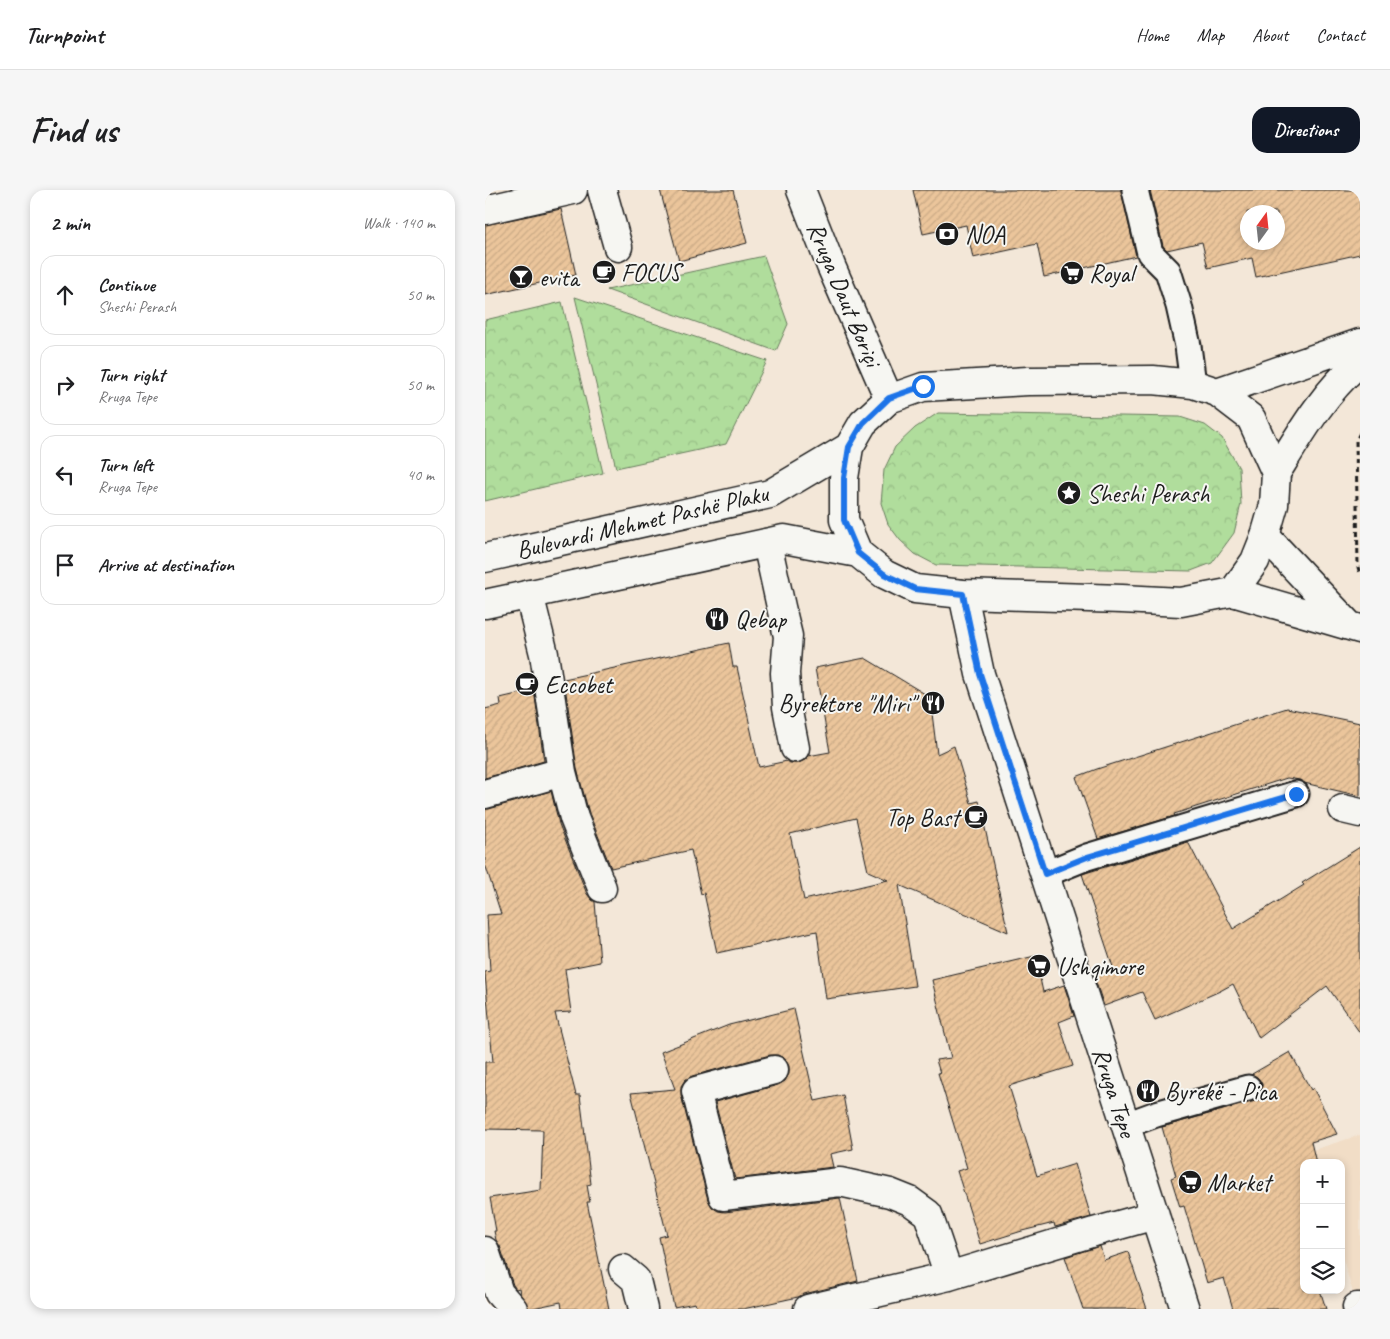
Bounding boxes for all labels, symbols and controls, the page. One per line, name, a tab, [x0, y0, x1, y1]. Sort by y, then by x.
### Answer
text: Turnpoint	[25, 20, 104, 50]
text: Home	[1136, 24, 1169, 46]
text: Map	[1197, 24, 1224, 46]
text: About	[1252, 24, 1288, 46]
text: Contact	[1316, 24, 1365, 46]
button: Directions	[1252, 107, 1360, 153]
text: Find us	[30, 108, 117, 153]
north arrow	[1240, 205, 1285, 250]
text: 2 min	[50, 210, 90, 236]
text: Walk · 140 m	[363, 213, 435, 233]
street label: Rruga Daut Boriçi	[799, 217, 890, 374]
place label: NOA	[965, 219, 1005, 251]
bank icon: NOA	[934, 221, 960, 247]
place label: FOCUS	[621, 257, 685, 289]
place label: Royal	[1089, 258, 1138, 290]
cafe icon: FOCUS	[591, 259, 617, 285]
supermarket icon: Royal	[1059, 260, 1085, 286]
place label: evita	[539, 262, 581, 294]
bar icon: evita	[508, 264, 534, 290]
text: Continue	[98, 273, 155, 297]
icon: ahead	[51, 281, 79, 309]
text: 50 m	[407, 285, 434, 305]
text: Sheshi Perash	[98, 297, 176, 317]
text: Turn right	[98, 363, 165, 387]
icon: right	[51, 371, 79, 399]
text: 50 m	[407, 375, 434, 395]
route start	[912, 375, 935, 398]
text: Rruga Tepe	[98, 387, 157, 407]
text: Turn left	[98, 453, 153, 477]
icon: left	[51, 461, 79, 489]
text: 40 m	[407, 465, 434, 485]
text: Rruga Tepe	[98, 477, 157, 497]
street label: Bulevardi Mehmet Pashë Plaku	[513, 477, 773, 567]
place label: Sheshi Perash	[1087, 478, 1210, 510]
place icon: Sheshi Perash	[1056, 480, 1082, 506]
icon: arrive	[51, 551, 79, 579]
text: Arrive at destination	[98, 553, 234, 577]
place label: Qebap	[735, 604, 788, 636]
restaurant icon: Qebap	[704, 606, 730, 632]
place label: Eccobet	[545, 669, 615, 701]
cafe icon: Eccobet	[514, 671, 540, 697]
place label: Byrektore "Miri"	[778, 688, 920, 720]
restaurant icon: Byrektore "Miri"	[920, 690, 946, 716]
route end	[1285, 783, 1308, 806]
place label: Top Bast	[886, 802, 963, 834]
cafe icon: Top Bast	[963, 804, 989, 830]
place label: Ushqimore	[1057, 951, 1145, 983]
supermarket icon: Ushqimore	[1026, 953, 1052, 979]
street label: Rruga Tepe	[1085, 1043, 1144, 1143]
place label: Byrekë - Pica	[1165, 1076, 1279, 1108]
restaurant icon: Byrekë - Pica	[1135, 1078, 1161, 1104]
map controls	[1300, 1159, 1345, 1294]
button: +	[1300, 1159, 1345, 1204]
place label: Market	[1207, 1167, 1274, 1199]
supermarket icon: Market	[1177, 1169, 1203, 1195]
button: −	[1300, 1204, 1345, 1249]
button: layers	[1300, 1249, 1345, 1294]

